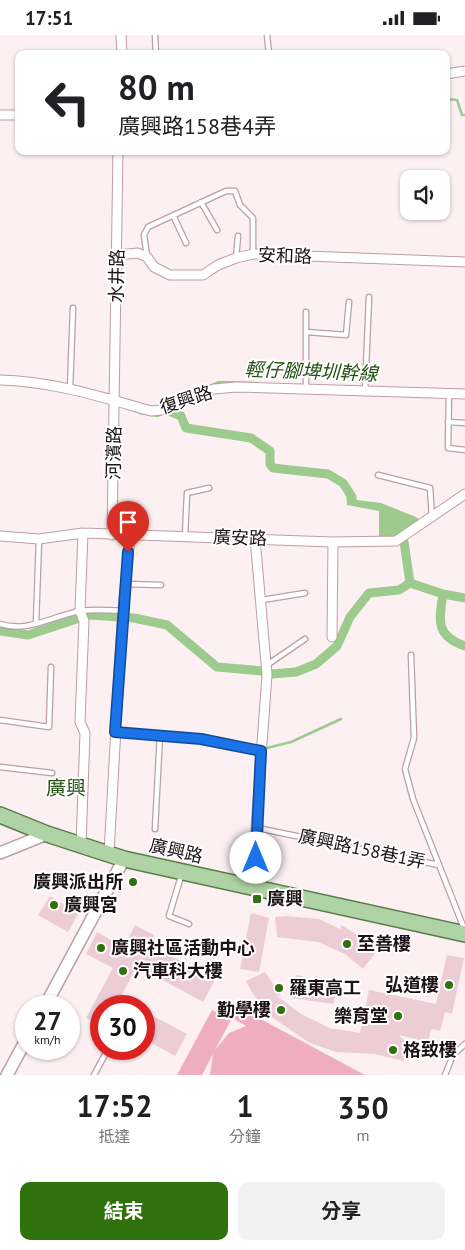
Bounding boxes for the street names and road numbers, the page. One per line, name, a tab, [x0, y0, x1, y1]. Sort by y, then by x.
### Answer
street label: 安和路	[258, 243, 312, 268]
street label: 水井路	[105, 249, 128, 303]
street label: 復興路	[157, 380, 215, 419]
street label: 河濱路	[102, 426, 125, 480]
street label: 廣安路	[213, 525, 267, 550]
street label: 廣興路158巷1弄	[297, 824, 428, 873]
street label: 廣興路	[147, 833, 205, 868]

